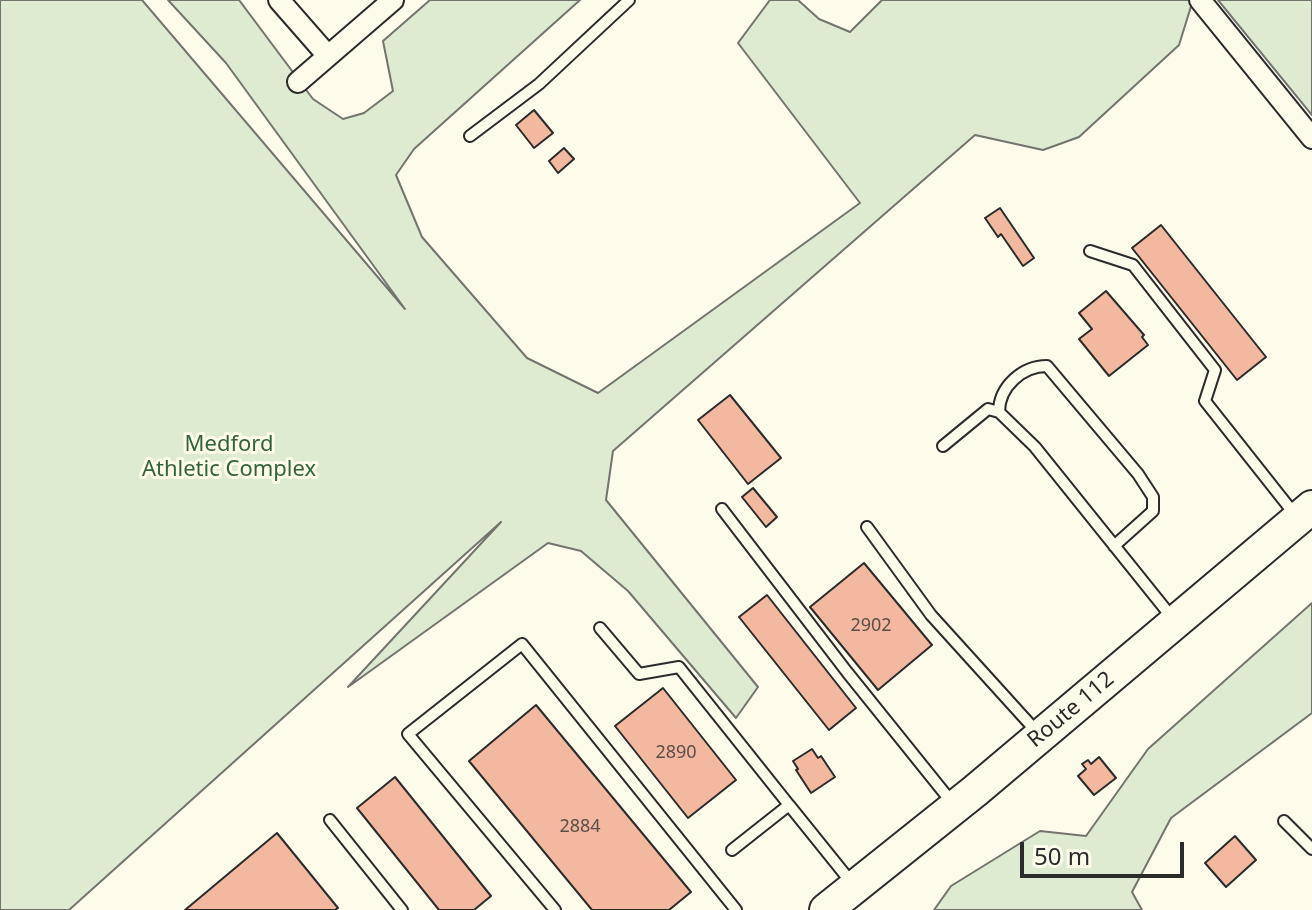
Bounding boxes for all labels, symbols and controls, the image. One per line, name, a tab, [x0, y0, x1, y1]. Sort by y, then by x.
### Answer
park label: Medford Athletic Complex	[142, 432, 316, 484]
house number: 2902	[850, 615, 892, 637]
street label: Route 112	[1023, 666, 1119, 754]
house number: 2890	[655, 742, 697, 764]
house number: 2884	[559, 816, 601, 838]
scale bar	[1024, 826, 1188, 876]
text: 50 m	[1034, 839, 1090, 872]

